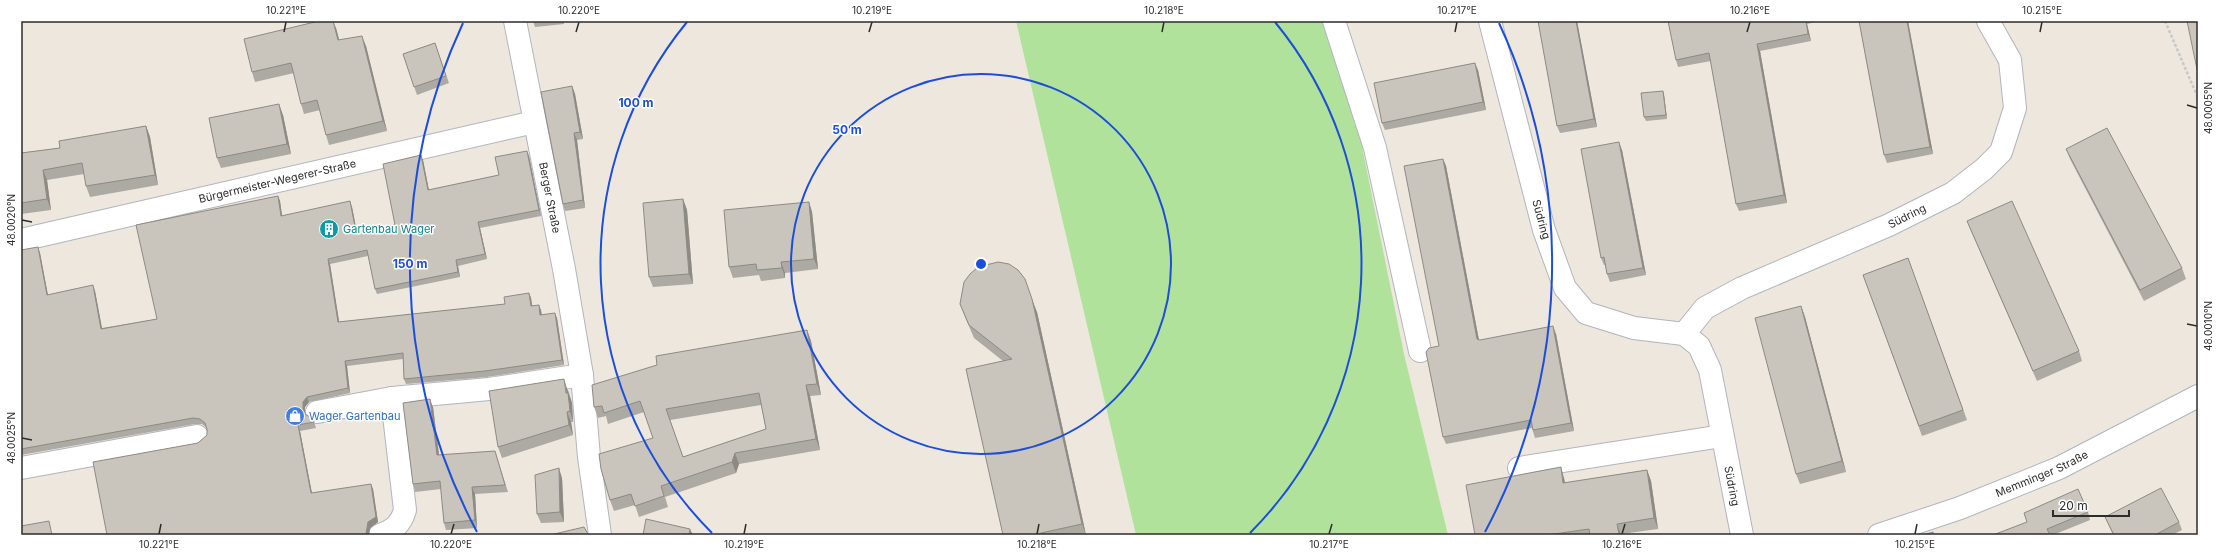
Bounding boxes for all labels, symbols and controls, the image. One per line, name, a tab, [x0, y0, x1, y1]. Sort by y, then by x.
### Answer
text: 10.221°E	[266, 4, 306, 16]
text: 10.220°E	[558, 4, 600, 16]
text: 10.219°E	[852, 4, 892, 16]
text: 10.218°E	[1144, 4, 1184, 16]
text: 10.217°E	[1437, 4, 1477, 16]
text: 10.216°E	[1730, 4, 1770, 16]
text: 10.215°E	[2022, 4, 2062, 16]
text: 48.0005°N	[2202, 82, 2214, 134]
text: 100 m	[618, 95, 654, 110]
text: 50 m	[832, 122, 862, 137]
street label: Bürgermeister-Wegerer-Straße	[197, 156, 357, 206]
street label: Berger Straße	[536, 161, 564, 234]
text: 48.0020°N	[5, 194, 17, 246]
street label: Südring	[1529, 198, 1554, 241]
street label: Südring	[1886, 201, 1928, 231]
building icon: Gartenbau Wager	[318, 218, 340, 240]
place label: Gartenbau Wager	[343, 222, 434, 236]
text: 150 m	[393, 256, 427, 271]
centre of rings	[974, 257, 988, 271]
text: 48.0010°N	[2202, 301, 2214, 351]
shop icon: Wager Gartenbau	[284, 405, 306, 427]
place label: Wager Gartenbau	[309, 409, 400, 423]
text: 48.0025°N	[5, 412, 17, 464]
street label: Memminger Straße	[1993, 447, 2090, 500]
street label: Südring	[1721, 465, 1743, 507]
scale bar	[2053, 492, 2129, 518]
text: 20 m	[2059, 498, 2088, 513]
text: 10.221°E	[139, 538, 179, 550]
text: 10.220°E	[430, 538, 472, 550]
text: 10.219°E	[724, 538, 764, 550]
text: 10.218°E	[1017, 538, 1057, 550]
text: 10.217°E	[1309, 538, 1349, 550]
text: 10.216°E	[1602, 538, 1642, 550]
text: 10.215°E	[1895, 538, 1935, 550]

